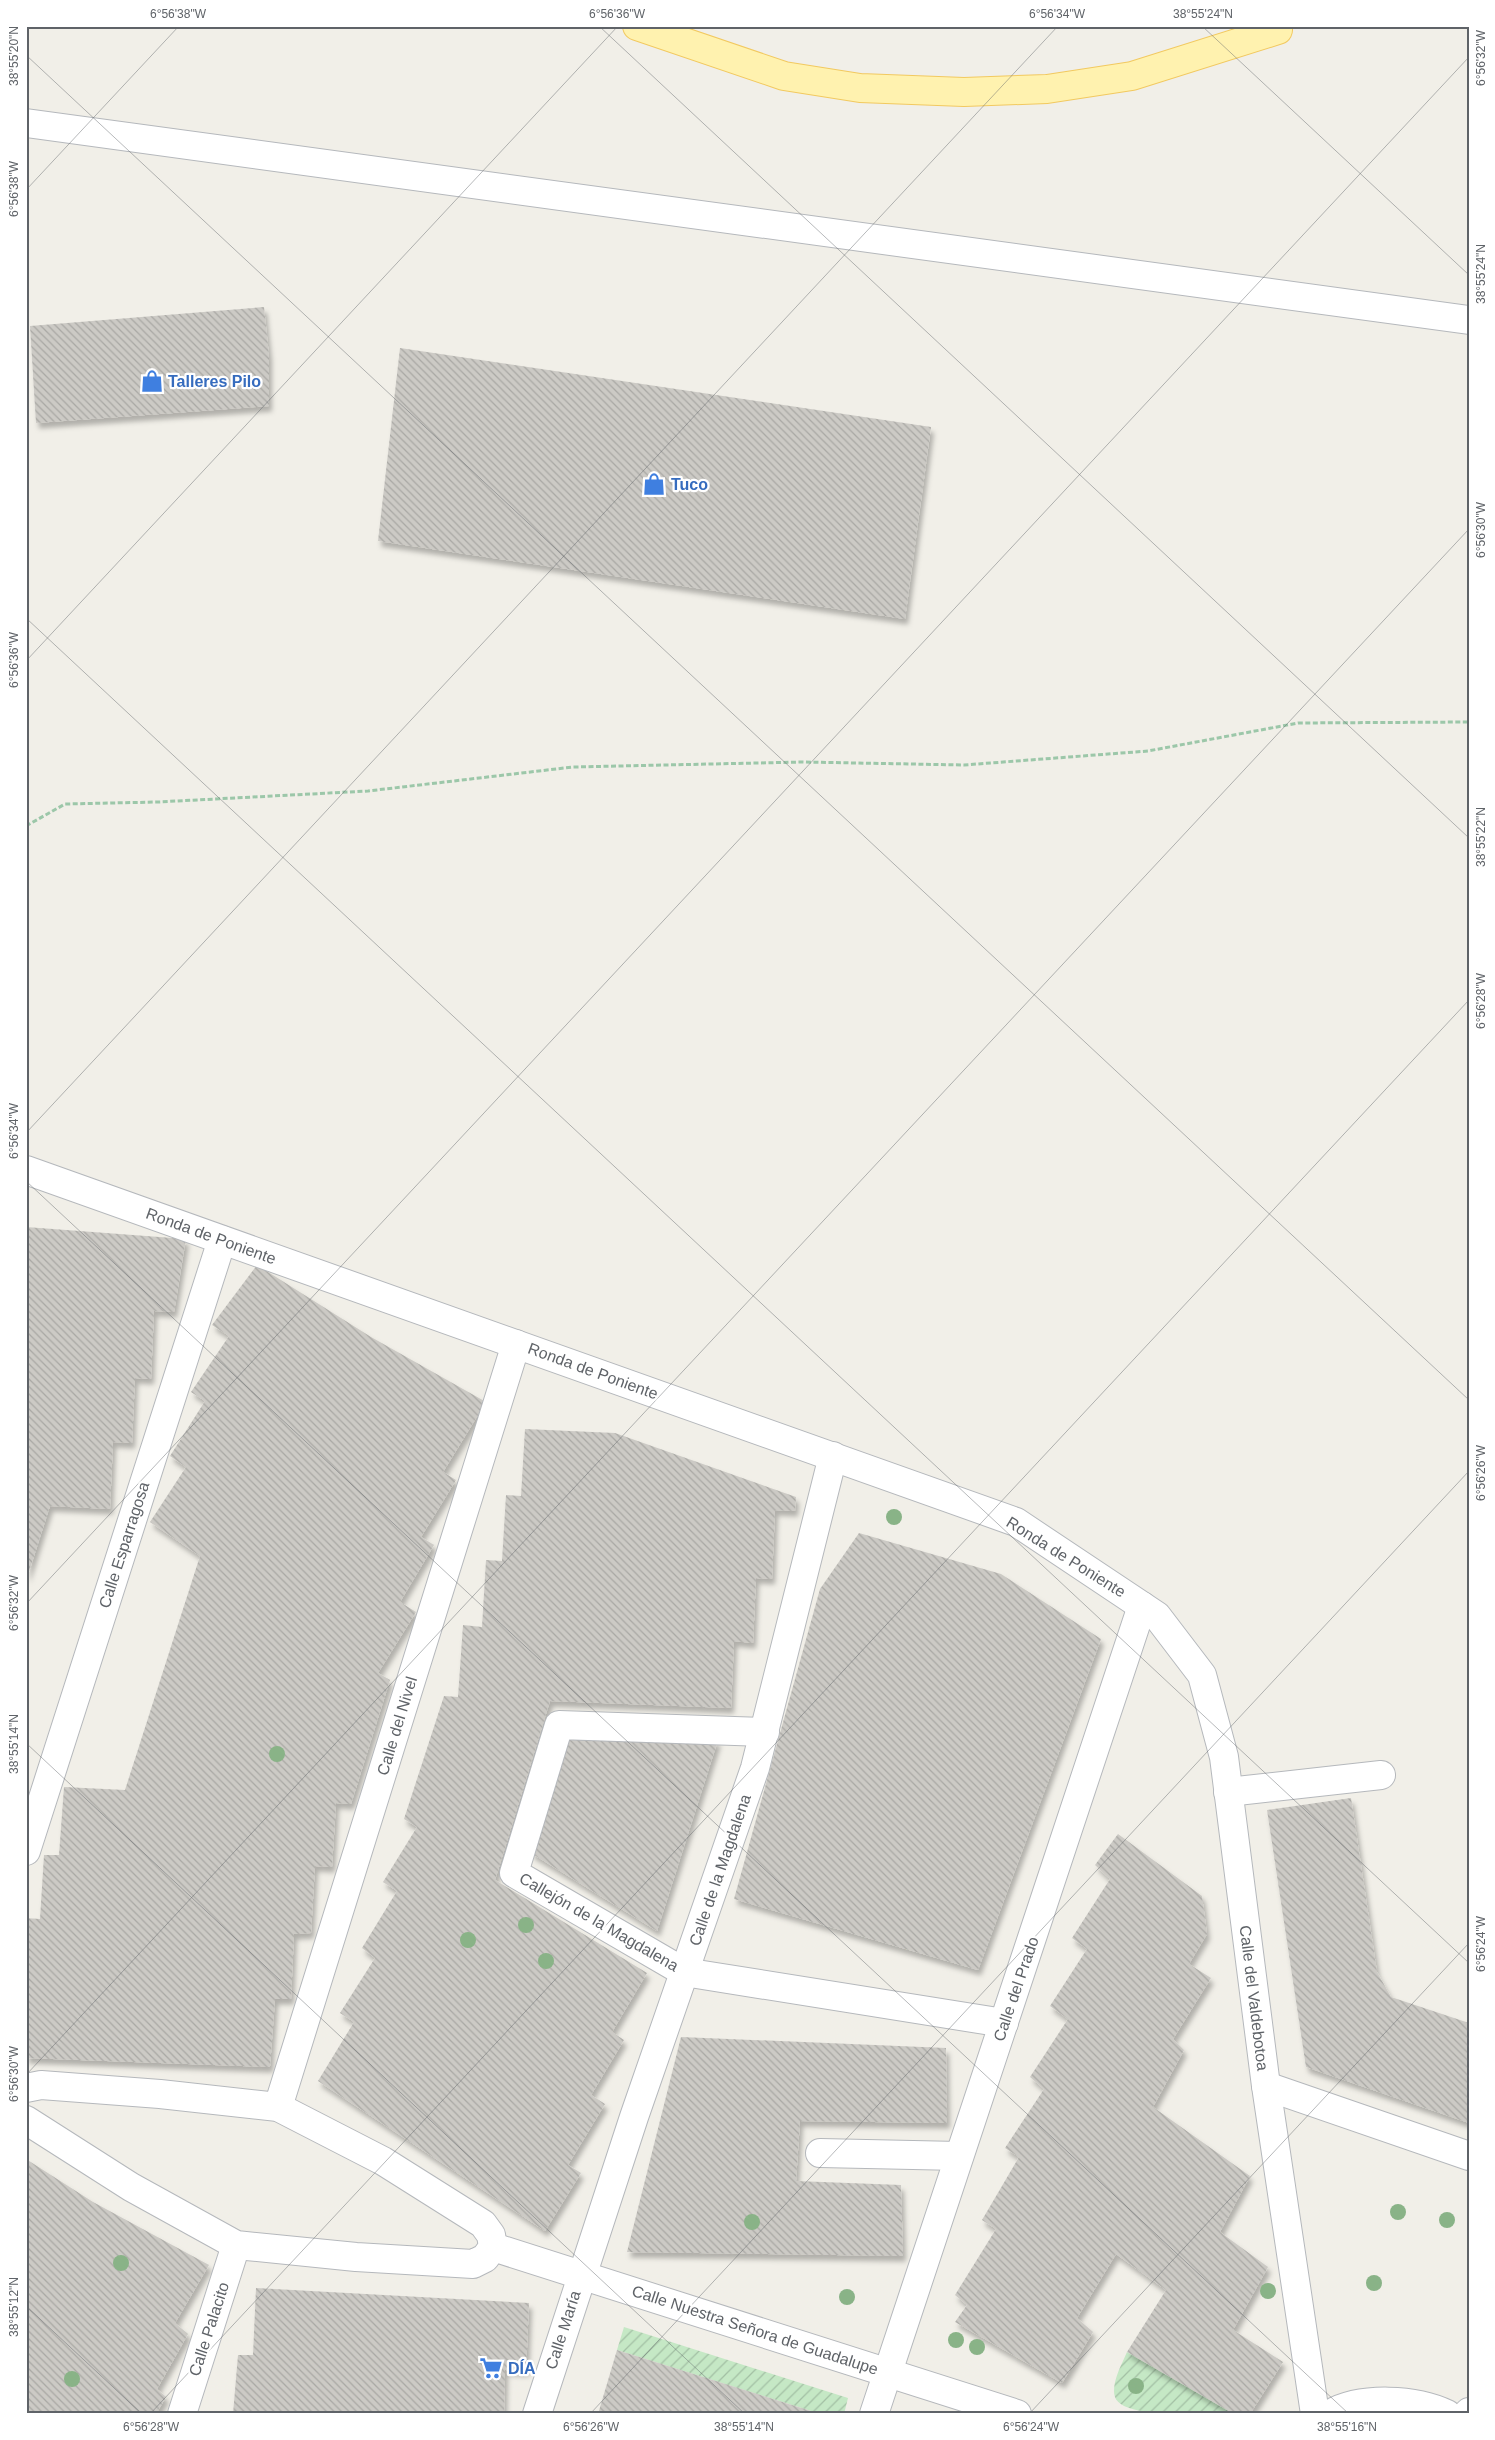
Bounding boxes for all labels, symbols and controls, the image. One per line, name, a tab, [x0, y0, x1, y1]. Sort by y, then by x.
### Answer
text: 6°56'38"W	[150, 7, 207, 21]
text: 6°56'36"W	[589, 7, 646, 21]
text: 6°56'34"W	[1029, 7, 1086, 21]
text: 38°55'24"N	[1173, 7, 1233, 21]
text: 38°55'20"N	[7, 26, 21, 86]
text: 6°56'32"W	[1474, 29, 1488, 86]
text: 6°56'38"W	[7, 160, 21, 217]
text: 38°55'24"N	[1474, 244, 1488, 304]
shop icon: Talleres Pilo	[139, 368, 165, 394]
place label: Talleres Pilo	[168, 373, 261, 390]
shop icon: Tuco	[641, 471, 667, 497]
place label: Tuco	[671, 476, 708, 493]
text: 6°56'30"W	[1474, 501, 1488, 558]
text: 6°56'36"W	[7, 631, 21, 688]
text: 38°55'22"N	[1474, 807, 1488, 867]
text: 6°56'28"W	[1474, 972, 1488, 1029]
text: 6°56'34"W	[7, 1102, 21, 1159]
street label: Ronda de Poniente	[144, 1205, 278, 1267]
street label: Ronda de Poniente	[526, 1340, 660, 1402]
text: 6°56'26"W	[1474, 1444, 1488, 1501]
street label: Calle Esparragosa	[96, 1480, 152, 1610]
street label: Ronda de Poniente	[1003, 1513, 1129, 1601]
text: 6°56'32"W	[7, 1574, 21, 1631]
street label: Calle del Nivel	[374, 1675, 420, 1777]
text: 38°55'14"N	[7, 1714, 21, 1774]
street label: Calle de la Magdalena	[686, 1792, 754, 1948]
street label: Callejón de la Magdalena	[517, 1869, 682, 1975]
text: 6°56'24"W	[1474, 1915, 1488, 1972]
street label: Calle del Valdebotoa	[1237, 1924, 1271, 2072]
street label: Calle del Prado	[990, 1934, 1042, 2043]
text: 6°56'30"W	[7, 2045, 21, 2102]
text: 38°55'12"N	[7, 2277, 21, 2337]
street label: Calle Palacito	[186, 2280, 232, 2378]
street label: Calle Nuestra Señora de Guadalupe	[630, 2282, 880, 2378]
street label: Calle María	[542, 2288, 584, 2372]
supermarket icon: DÍA	[478, 2355, 504, 2381]
place label: DÍA	[508, 2359, 536, 2377]
text: 6°56'28"W	[123, 2420, 180, 2434]
text: 6°56'26"W	[563, 2420, 620, 2434]
text: 38°55'14"N	[714, 2420, 774, 2434]
text: 6°56'24"W	[1003, 2420, 1060, 2434]
text: 38°55'16"N	[1317, 2420, 1377, 2434]

